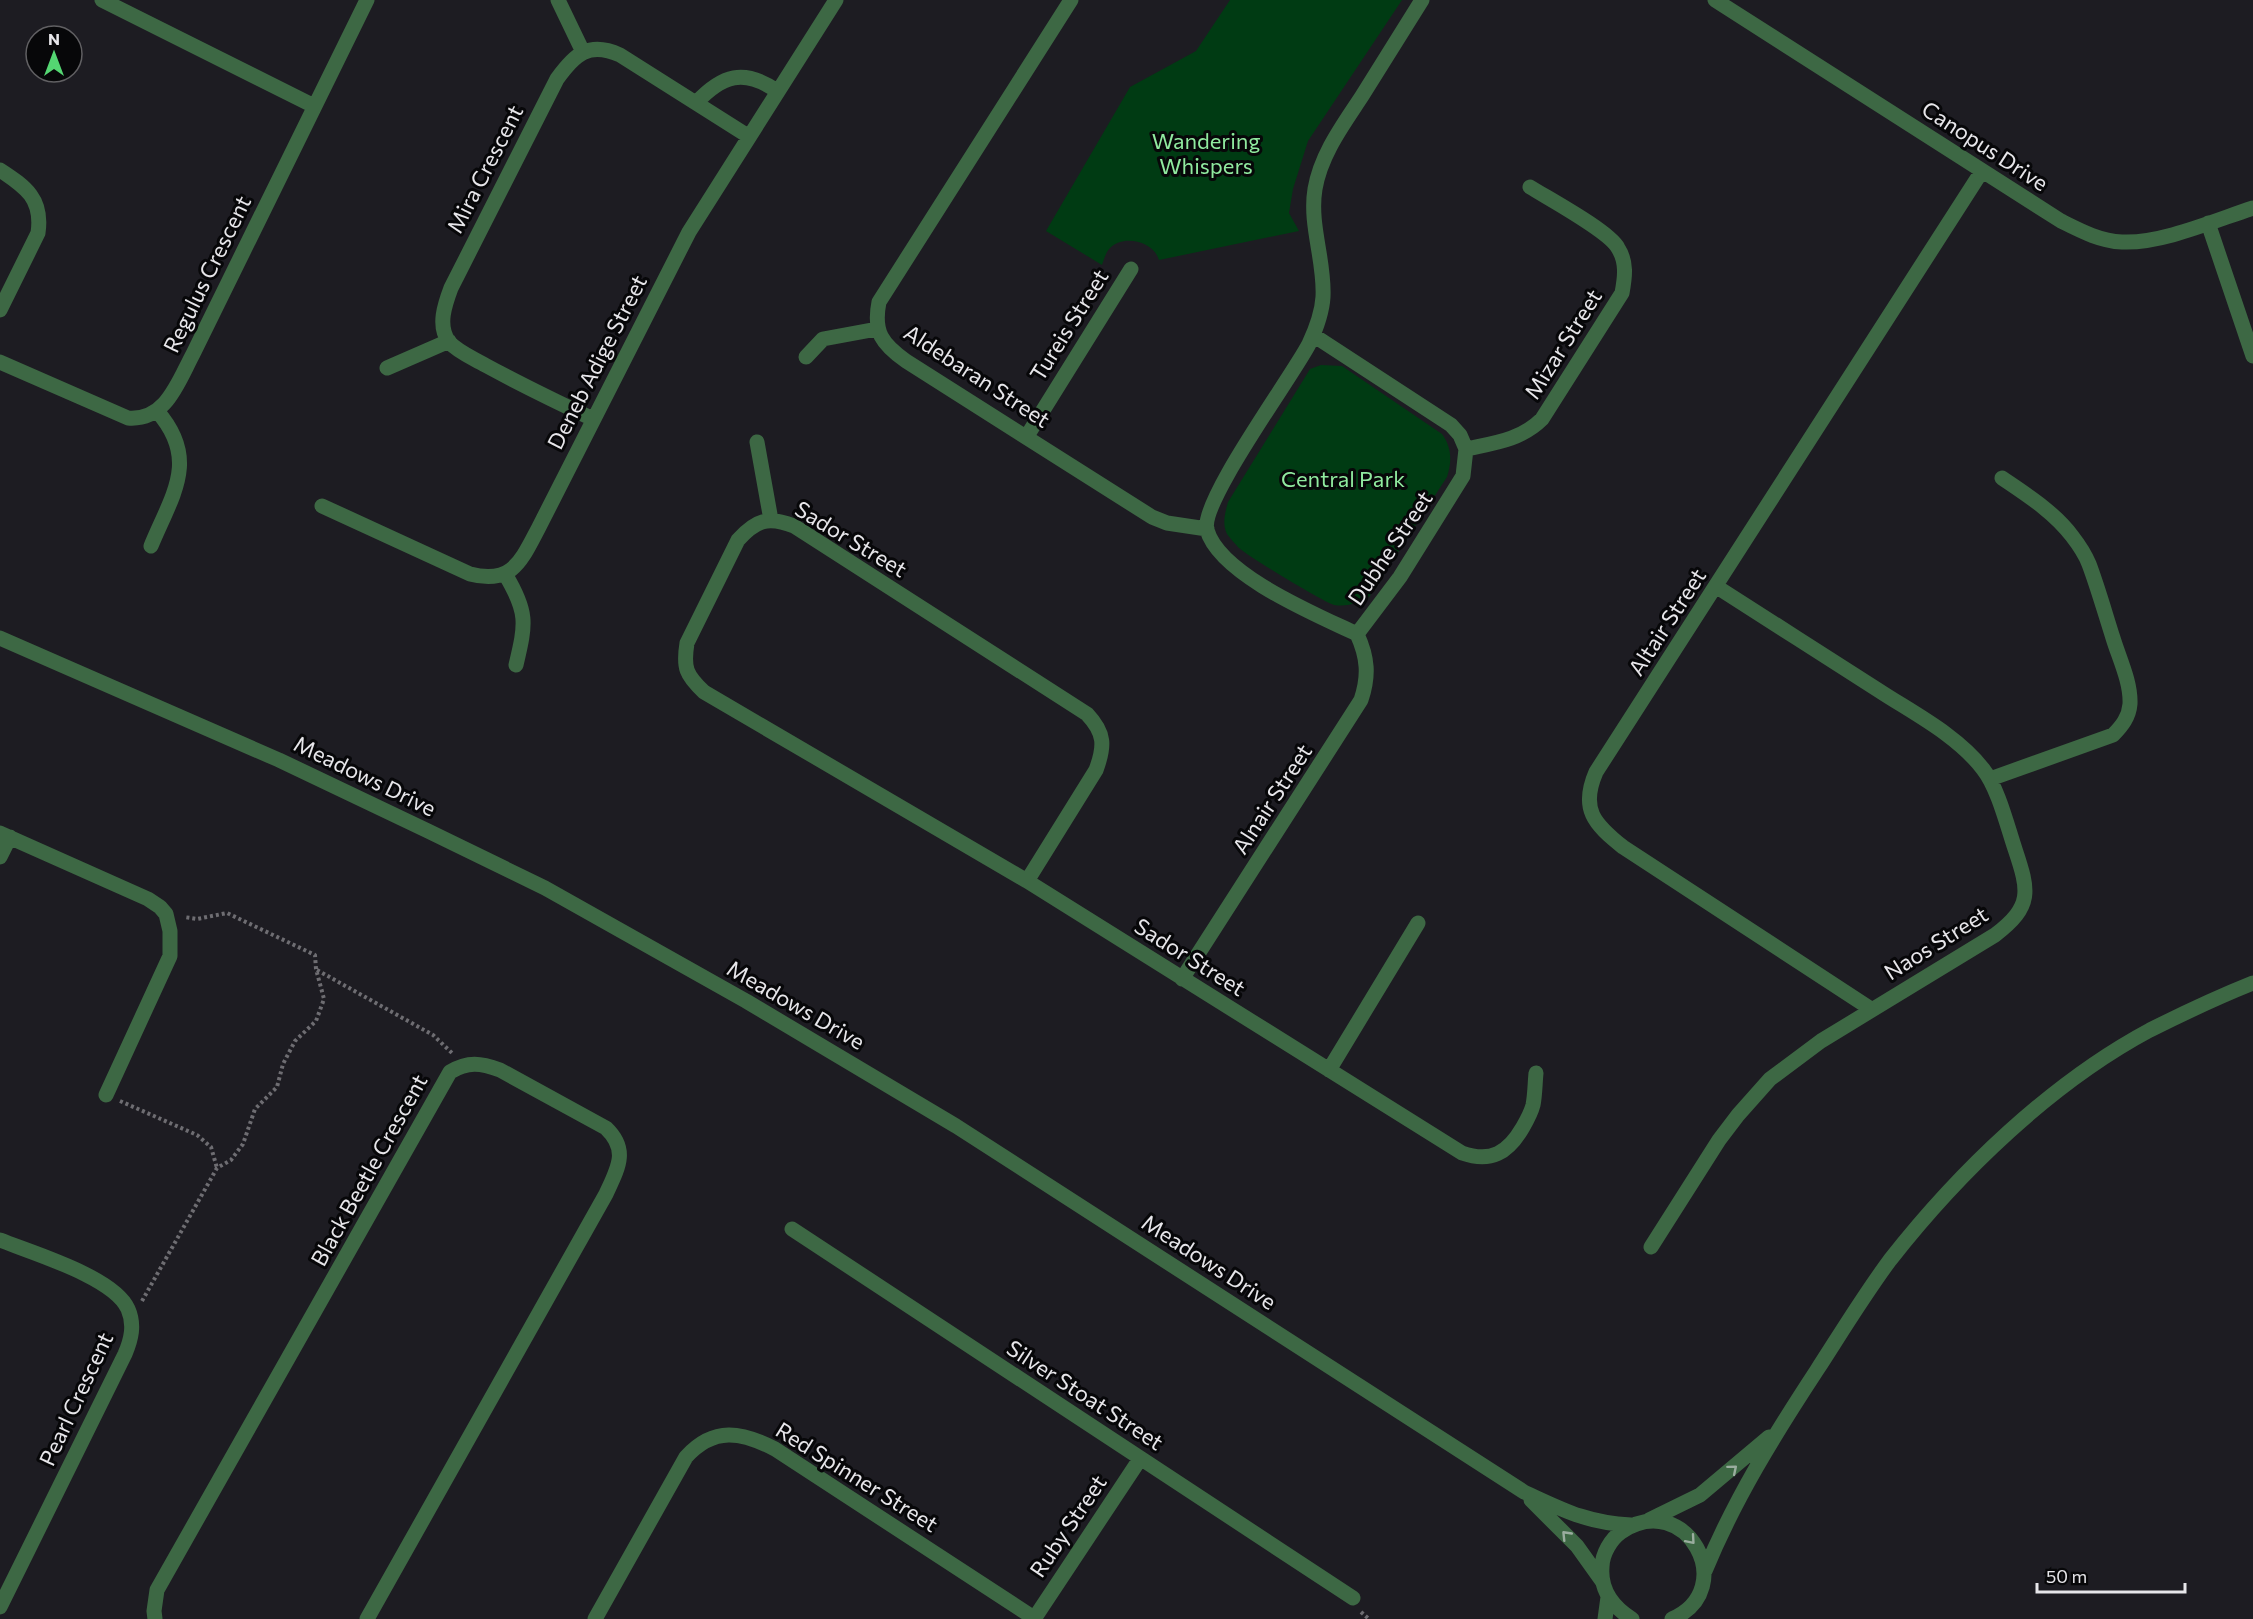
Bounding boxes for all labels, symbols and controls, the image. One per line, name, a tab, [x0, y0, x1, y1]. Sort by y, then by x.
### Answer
north arrow	[24, 24, 84, 84]
text: N	[48, 29, 60, 48]
street label: Canopus Drive	[1917, 95, 2053, 196]
street label: Mira Crescent	[441, 100, 528, 237]
park label: Wandering Whispers	[1152, 127, 1260, 179]
street label: Regulus Crescent	[157, 191, 256, 357]
street label: Tureis Street	[1024, 264, 1114, 386]
street label: Deneb Adige Street	[541, 270, 652, 453]
street label: Mizar Street	[1518, 284, 1607, 404]
street label: Aldebaran Street	[899, 318, 1055, 433]
park label: Central Park	[1281, 465, 1405, 492]
street label: Dubhe Street	[1341, 485, 1438, 610]
street label: Sador Street	[791, 495, 912, 582]
street label: Altair Street	[1622, 563, 1711, 680]
street label: Meadows Drive	[290, 730, 441, 822]
street label: Alnair Street	[1226, 739, 1317, 859]
street label: Naos Street	[1879, 900, 1993, 985]
street label: Sador Street	[1130, 912, 1251, 1001]
street label: Meadows Drive	[723, 954, 870, 1055]
street label: Black Beetle Crescent	[305, 1069, 433, 1270]
street label: Meadows Drive	[1137, 1208, 1281, 1315]
street label: Pearl Crescent	[33, 1328, 118, 1470]
street label: Silver Stoat Street	[1002, 1334, 1169, 1455]
street label: Red Spinner Street	[771, 1416, 943, 1537]
one-way arrow	[1726, 1465, 1737, 1476]
street label: Ruby Street	[1024, 1469, 1112, 1582]
one-way arrow	[1563, 1531, 1574, 1542]
one-way arrow	[1684, 1533, 1695, 1544]
scale bar	[2037, 1556, 2186, 1594]
text: 50 m	[2046, 1565, 2087, 1587]

